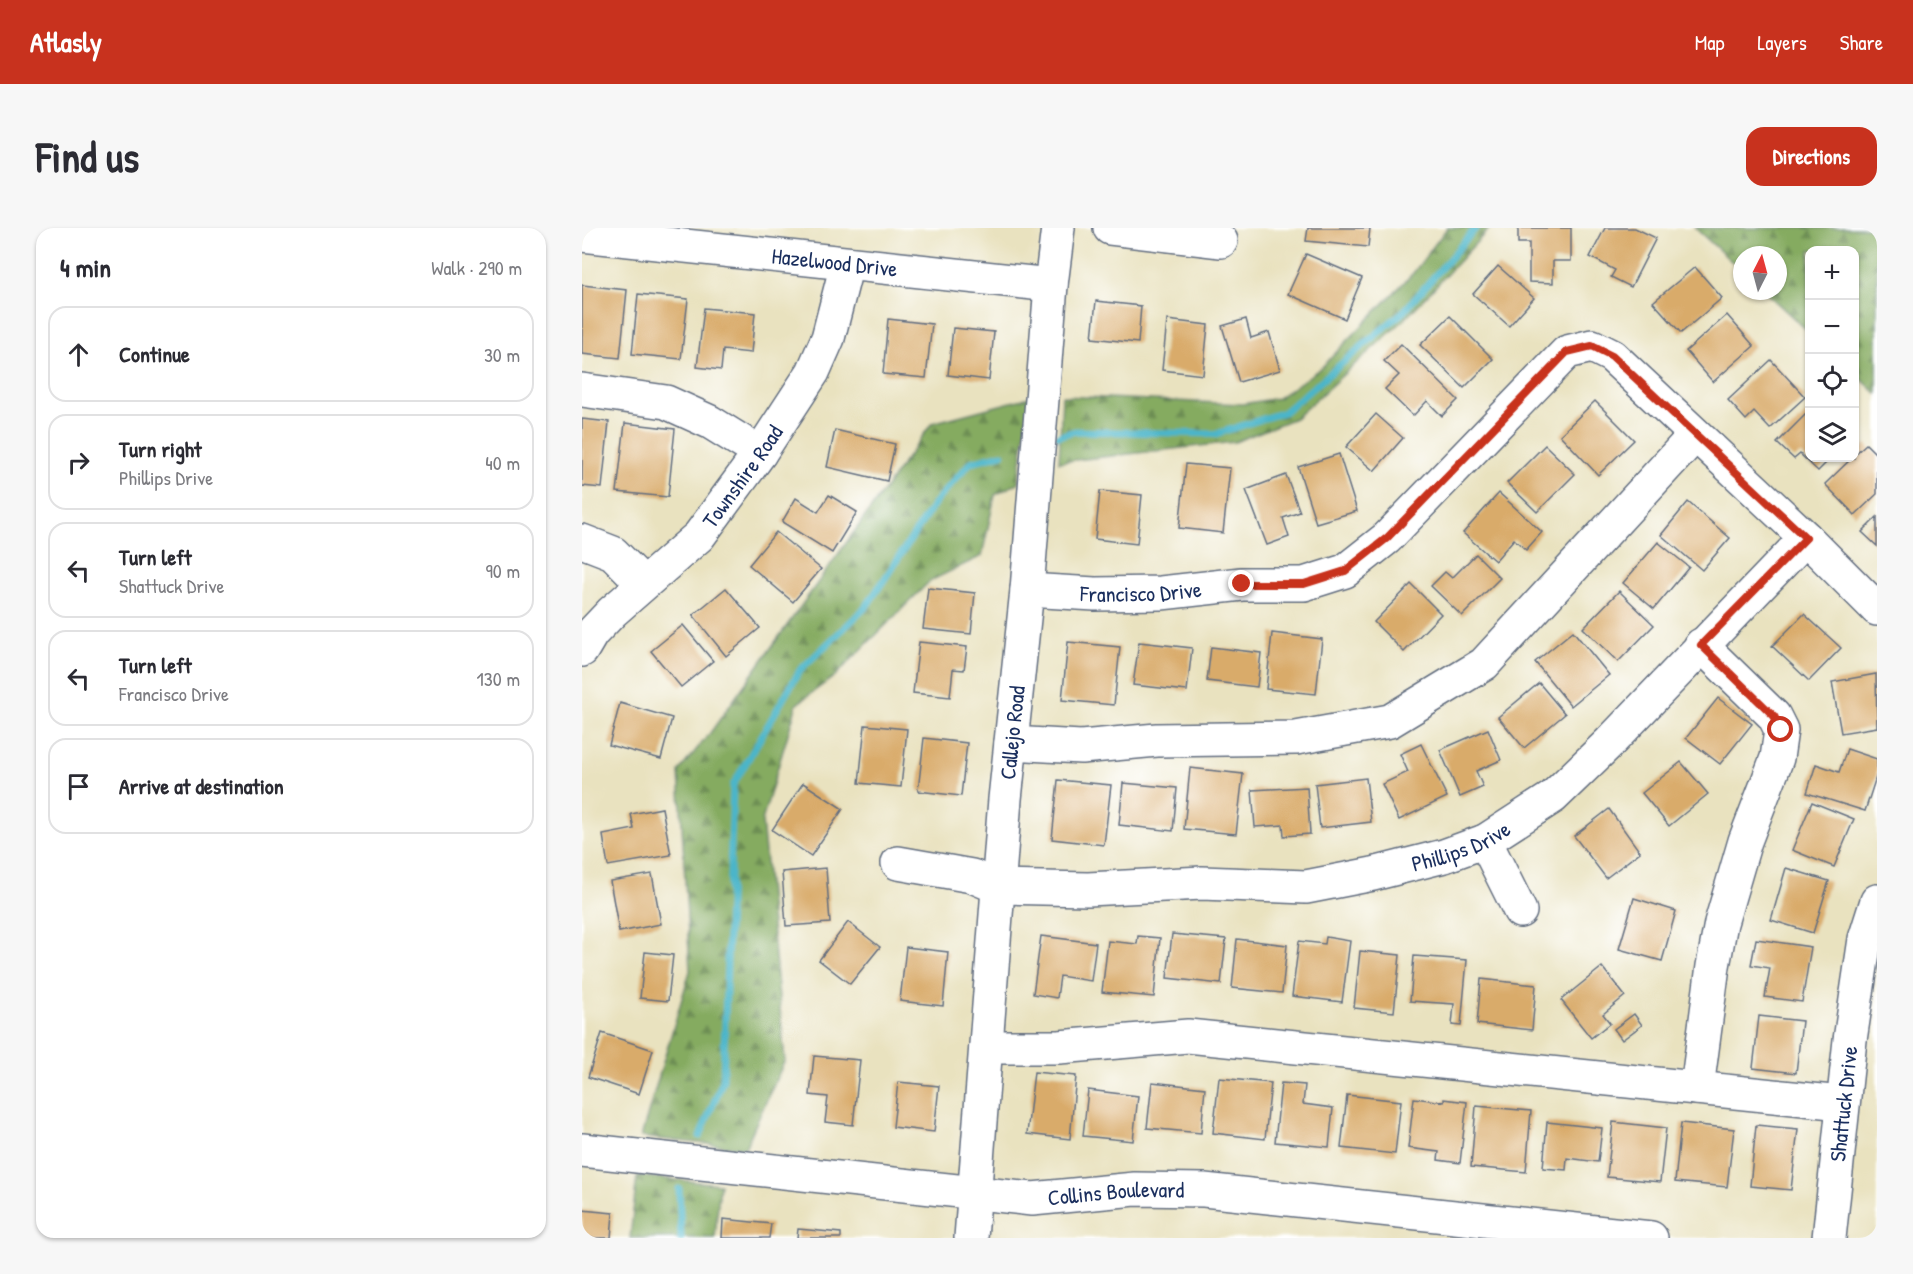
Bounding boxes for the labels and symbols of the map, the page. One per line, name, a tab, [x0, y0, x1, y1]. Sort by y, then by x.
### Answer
street label: Hazelwood Drive	[770, 240, 899, 284]
north arrow	[1733, 246, 1787, 300]
street label: Townshire Road	[695, 419, 790, 534]
route end	[1228, 570, 1254, 596]
street label: Francisco Drive	[1078, 574, 1203, 609]
street label: Callejo Road	[992, 684, 1032, 781]
route start	[1767, 716, 1793, 742]
street label: Phillips Drive	[1408, 814, 1516, 879]
street label: Shattuck Drive	[1822, 1044, 1864, 1163]
street label: Collins Boulevard	[1046, 1174, 1185, 1212]

